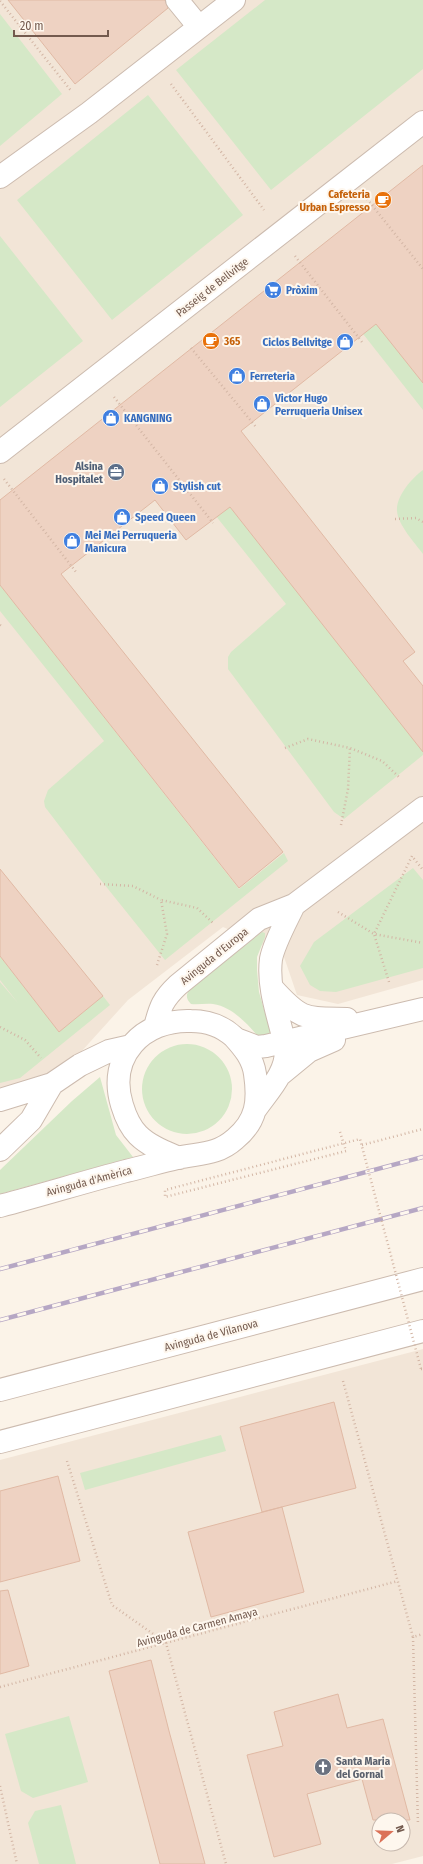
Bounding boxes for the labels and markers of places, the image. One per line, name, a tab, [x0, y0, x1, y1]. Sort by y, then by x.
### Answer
place label: Cafeteria Urban Espresso	[299, 188, 371, 214]
cafe icon: Cafeteria Urban Espresso	[373, 190, 393, 210]
supermarket icon: Pròxim	[263, 280, 283, 300]
place label: Pròxim	[286, 284, 318, 297]
cafe icon: 365	[201, 331, 221, 351]
shop icon: Ciclos Bellvitge	[335, 332, 355, 352]
place label: 365	[223, 335, 241, 348]
place label: Ciclos Bellvitge	[263, 336, 332, 349]
shop icon: Ferreteria	[227, 366, 247, 386]
place label: Ferreteria	[250, 370, 295, 383]
place label: Victor Hugo Perruqueria Unisex	[274, 392, 363, 418]
shop icon: Victor Hugo Perruqueria Unisex	[252, 394, 272, 414]
shop icon: KANGNING	[101, 408, 121, 428]
place label: KANGNING	[124, 412, 173, 425]
place label: Alsina Hospitalet	[55, 460, 104, 486]
office icon: Alsina Hospitalet	[106, 462, 126, 482]
shop icon: Stylish cut	[150, 476, 170, 496]
place label: Stylish cut	[173, 480, 221, 493]
shop icon: Speed Queen	[112, 507, 132, 527]
place label: Speed Queen	[135, 511, 196, 524]
place label: Mei Mei Perruqueria Manicura	[85, 529, 177, 555]
shop icon: Mei Mei Perruqueria Manicura	[62, 531, 82, 551]
place label: Santa Maria del Gornal	[336, 1755, 391, 1781]
church icon: Santa Maria del Gornal	[313, 1757, 333, 1777]

